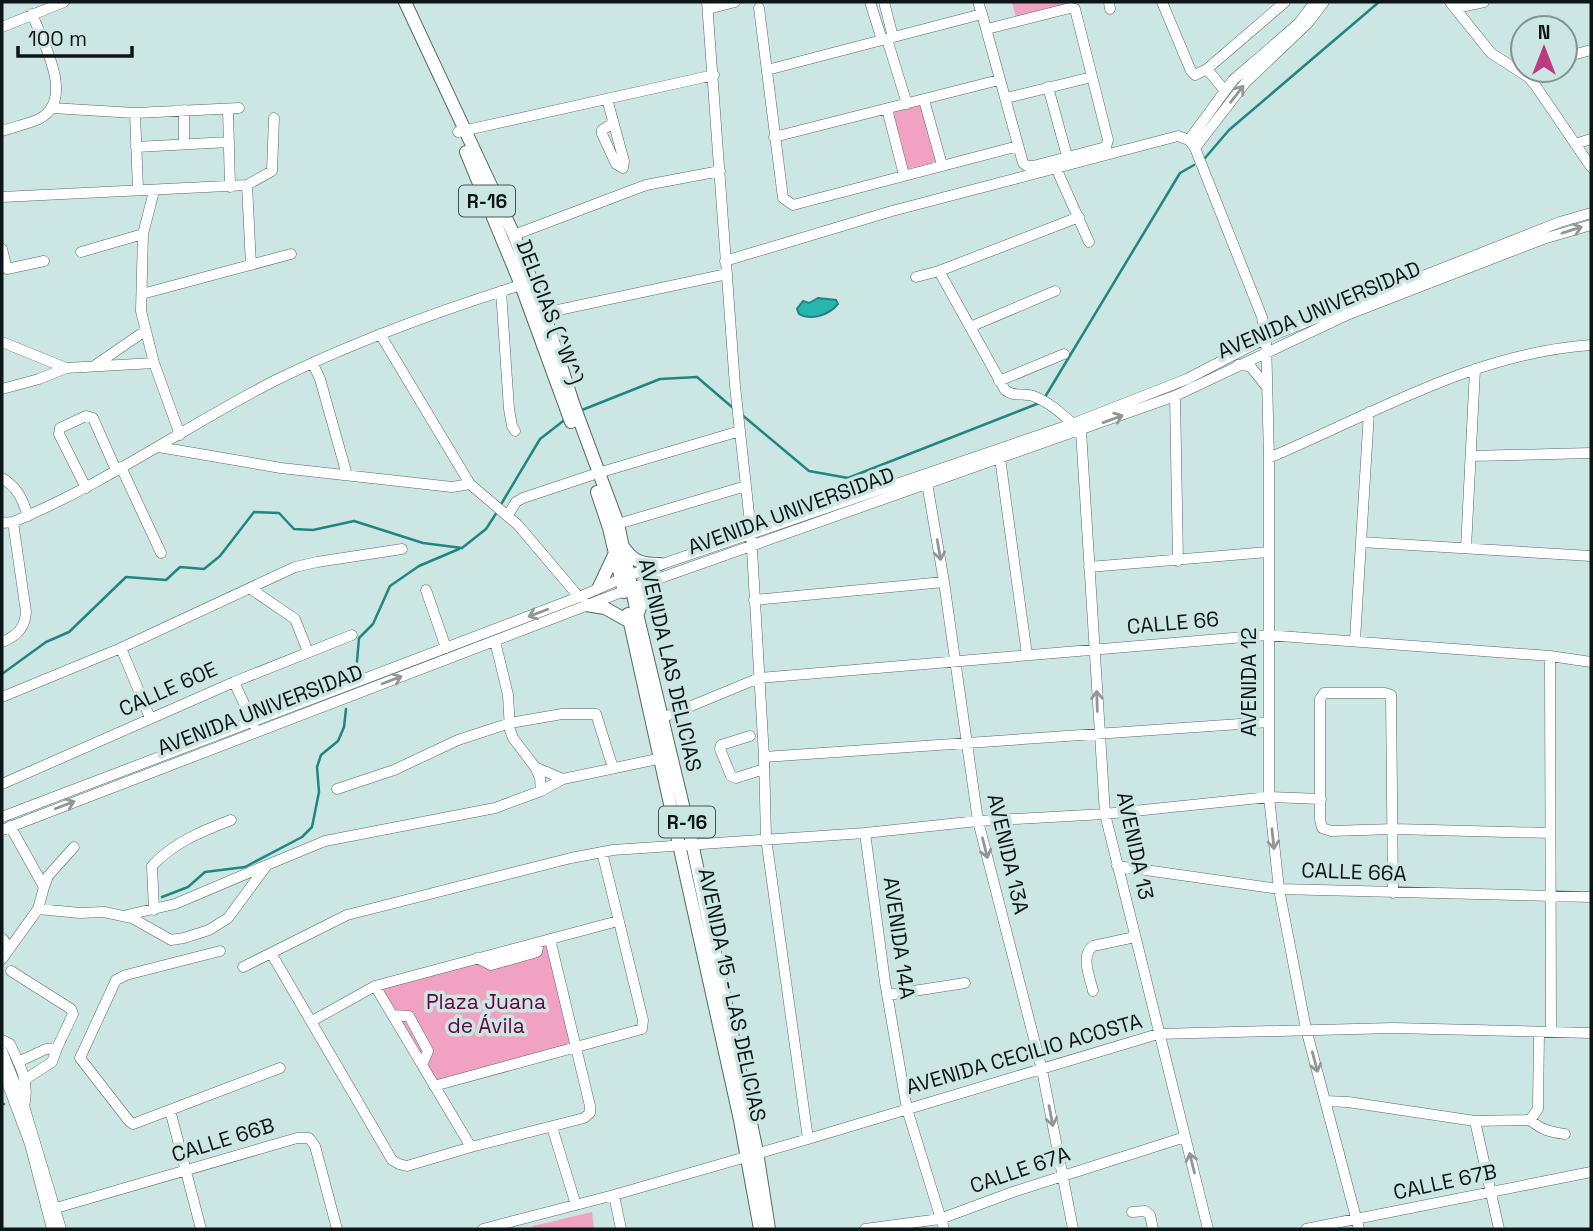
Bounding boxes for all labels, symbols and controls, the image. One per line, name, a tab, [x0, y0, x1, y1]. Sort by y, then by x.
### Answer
scale bar	[18, 14, 131, 58]
north arrow	[1509, 14, 1579, 84]
text: N	[1538, 20, 1550, 45]
text: 100 m	[28, 25, 87, 52]
one-way arrow	[1229, 85, 1244, 104]
road number: R-16	[459, 186, 515, 216]
one-way arrow	[1561, 223, 1583, 236]
street label: DELICIAS (^W^)	[511, 236, 590, 388]
street label: AVENIDA UNIVERSIDAD	[1213, 255, 1424, 365]
one-way arrow	[1101, 412, 1123, 424]
street label: AVENIDA UNIVERSIDAD	[684, 461, 898, 561]
one-way arrow	[933, 538, 946, 561]
street label: AVENIDA LAS DELICIAS	[633, 556, 708, 774]
street label: CALLE 66	[1126, 605, 1220, 640]
one-way arrow	[527, 607, 549, 620]
street label: AVENIDA 12	[1235, 627, 1262, 737]
street label: CALLE 60E	[114, 655, 221, 722]
street label: AVENIDA UNIVERSIDAD	[153, 658, 366, 761]
one-way arrow	[381, 673, 403, 686]
one-way arrow	[1090, 690, 1104, 713]
street label: AVENIDA 13	[1111, 790, 1160, 902]
street label: AVENIDA 13A	[982, 791, 1035, 917]
one-way arrow	[54, 798, 76, 810]
road number: R-16	[659, 806, 715, 838]
one-way arrow	[1267, 827, 1280, 850]
one-way arrow	[979, 836, 992, 859]
street label: CALLE 66A	[1301, 856, 1407, 887]
street label: AVENIDA 15 - LAS DELICIAS	[692, 866, 773, 1124]
street label: AVENIDA 14A	[878, 875, 921, 1001]
park label: Plaza Juana de Ávila	[426, 988, 546, 1039]
street label: AVENIDA CECILIO ACOSTA	[903, 1007, 1145, 1100]
one-way arrow	[1309, 1051, 1322, 1073]
one-way arrow	[1045, 1104, 1059, 1127]
street label: CALLE 66B	[168, 1111, 278, 1168]
street label: CALLE 67A	[966, 1140, 1074, 1199]
one-way arrow	[1184, 1152, 1198, 1175]
street label: CALLE 67B	[1391, 1157, 1499, 1206]

